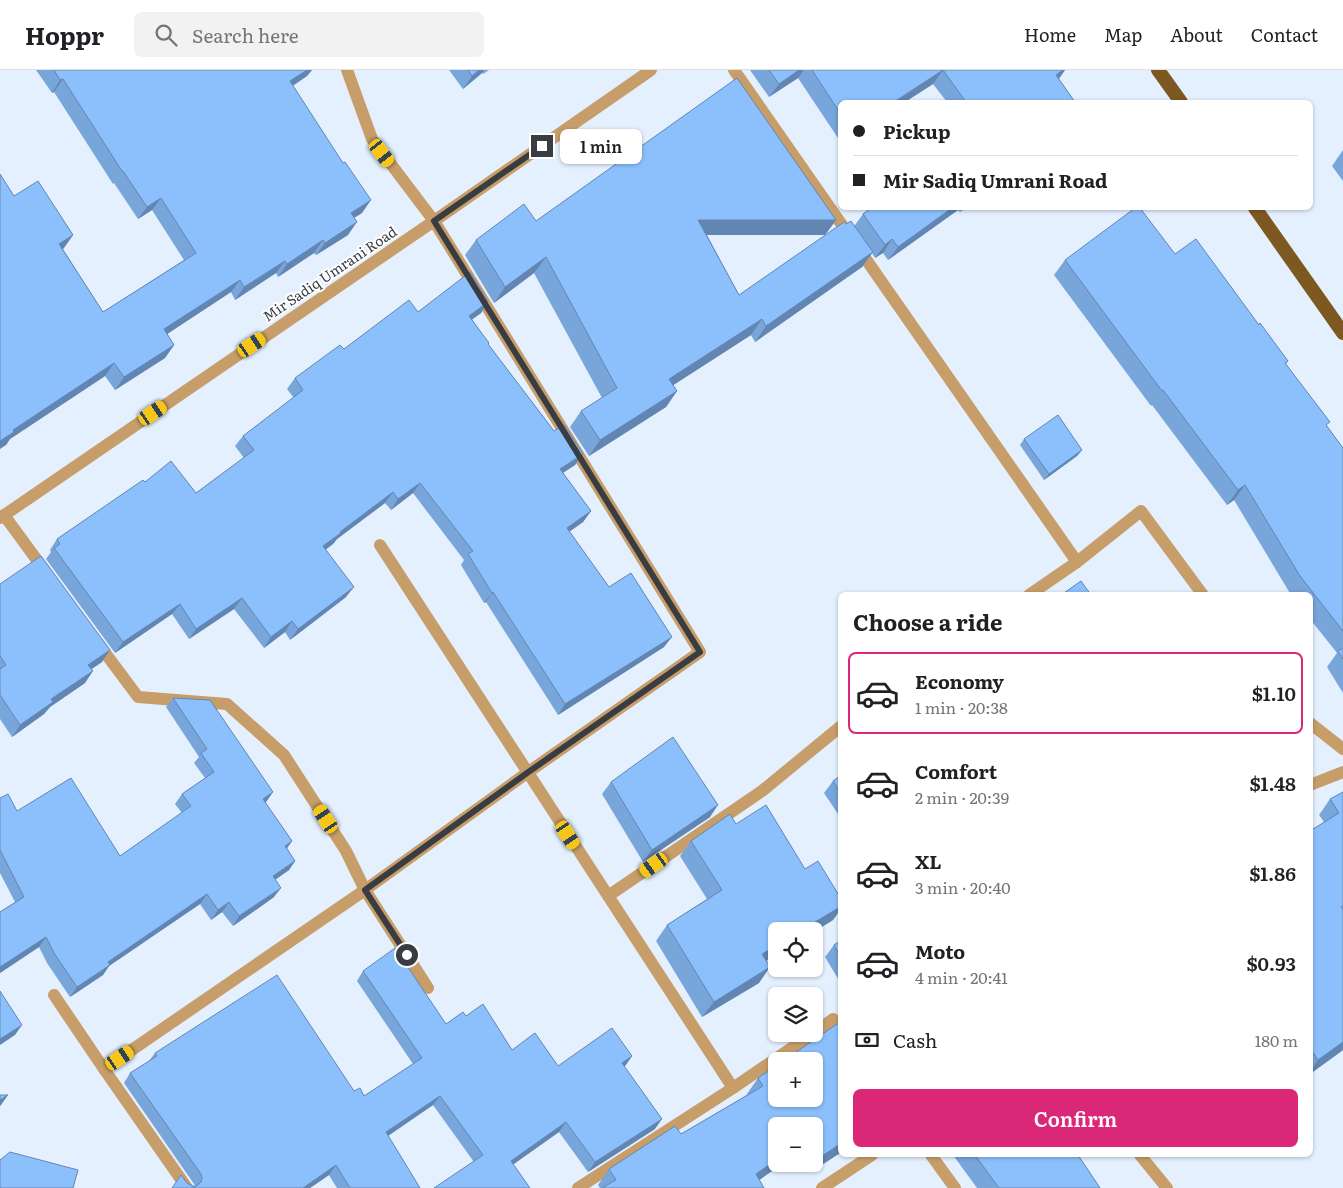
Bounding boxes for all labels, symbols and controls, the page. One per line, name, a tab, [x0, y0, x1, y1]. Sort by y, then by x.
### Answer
search box	[134, 12, 484, 57]
text: Hoppr	[25, 17, 104, 52]
icon: search	[152, 21, 180, 49]
text: Search here	[192, 21, 299, 49]
text: Home	[1024, 21, 1076, 48]
text: Map	[1104, 21, 1142, 48]
text: About	[1170, 21, 1223, 48]
text: Contact	[1251, 21, 1318, 48]
text: Pickup	[883, 117, 951, 145]
callout: 1 min	[560, 128, 642, 164]
text: 1 min	[580, 134, 622, 158]
route end	[531, 135, 553, 157]
car	[366, 137, 397, 169]
text: Mir Sadiq Umrani Road	[883, 166, 1108, 194]
street label: Mir Sadiq Umrani Road	[259, 221, 401, 325]
car	[235, 330, 268, 360]
car	[136, 398, 169, 428]
text: Choose a ride	[853, 605, 1002, 638]
text: Economy	[915, 667, 1004, 695]
icon: car	[855, 671, 900, 716]
text: $1.10	[1252, 679, 1296, 707]
text: 1 min · 20:38	[915, 695, 1008, 719]
text: Comfort	[915, 757, 997, 785]
icon: car	[855, 761, 900, 806]
text: $1.48	[1250, 769, 1296, 797]
text: 2 min · 20:39	[915, 785, 1009, 809]
car	[311, 802, 340, 836]
car	[553, 818, 582, 852]
text: XL	[915, 847, 942, 875]
car	[637, 850, 670, 880]
icon: car	[855, 851, 900, 896]
text: $1.86	[1249, 859, 1296, 887]
text: 3 min · 20:40	[915, 875, 1010, 899]
map controls	[768, 922, 823, 1172]
button: locate	[768, 922, 823, 977]
text: Moto	[915, 937, 965, 965]
icon: car	[855, 941, 900, 986]
route start	[396, 944, 418, 966]
text: $0.93	[1246, 949, 1296, 977]
text: 4 min · 20:41	[915, 965, 1008, 989]
button: layers	[768, 987, 823, 1042]
icon: cash	[853, 1026, 881, 1054]
text: Cash	[893, 1026, 937, 1054]
text: 180 m	[1255, 1028, 1298, 1052]
car	[103, 1043, 136, 1073]
button: +	[768, 1052, 823, 1107]
button: Confirm	[853, 1089, 1298, 1147]
button: −	[768, 1117, 823, 1172]

